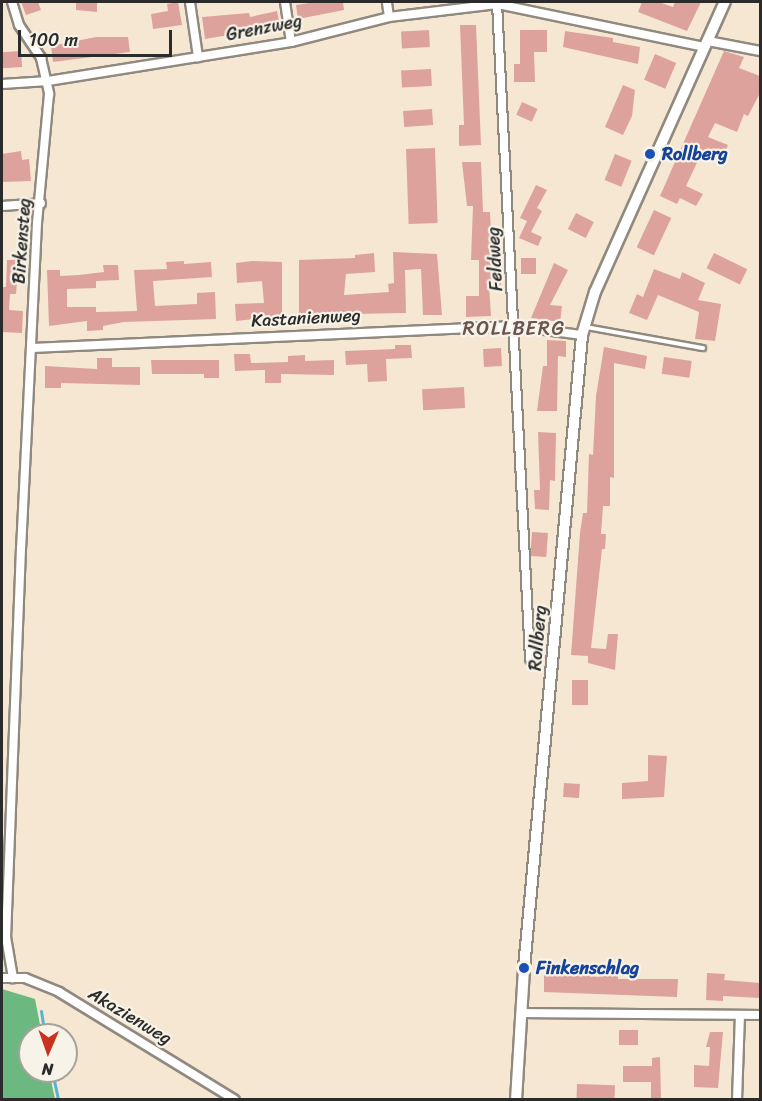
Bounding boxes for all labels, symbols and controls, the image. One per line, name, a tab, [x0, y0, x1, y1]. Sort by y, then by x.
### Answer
street label: Grenzweg	[224, 10, 304, 46]
scale bar	[21, 18, 176, 56]
text: 100 m	[29, 24, 78, 56]
place label: Rollberg	[662, 143, 728, 165]
marker: Rollberg	[643, 147, 657, 161]
street label: Birkensteg	[8, 197, 36, 285]
street label: Feldweg	[483, 226, 507, 292]
street label: Kastanienweg	[251, 304, 361, 332]
district label: ROLLBERG	[462, 316, 566, 340]
street label: Rollberg	[524, 604, 552, 672]
place label: Finkenschlag	[536, 957, 639, 979]
marker: Finkenschlag	[517, 961, 531, 975]
street label: Akazienweg	[85, 983, 175, 1049]
north arrow	[18, 1023, 78, 1083]
text: N	[41, 1055, 53, 1084]

